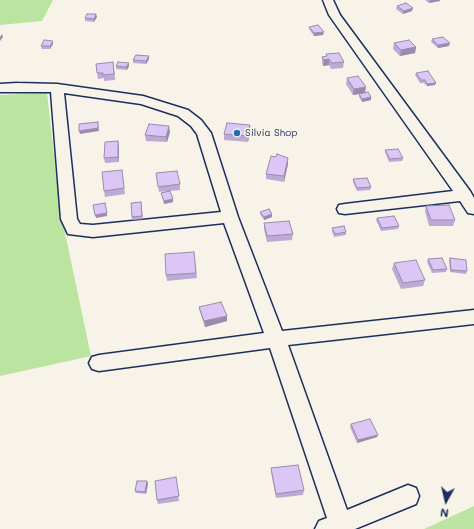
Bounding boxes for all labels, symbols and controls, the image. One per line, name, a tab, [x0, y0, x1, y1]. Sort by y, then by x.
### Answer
place label: Silvia Shop	[245, 127, 297, 139]
marker: Silvia Shop	[232, 128, 242, 138]
north arrow	[426, 481, 466, 521]
text: N	[439, 505, 449, 521]

